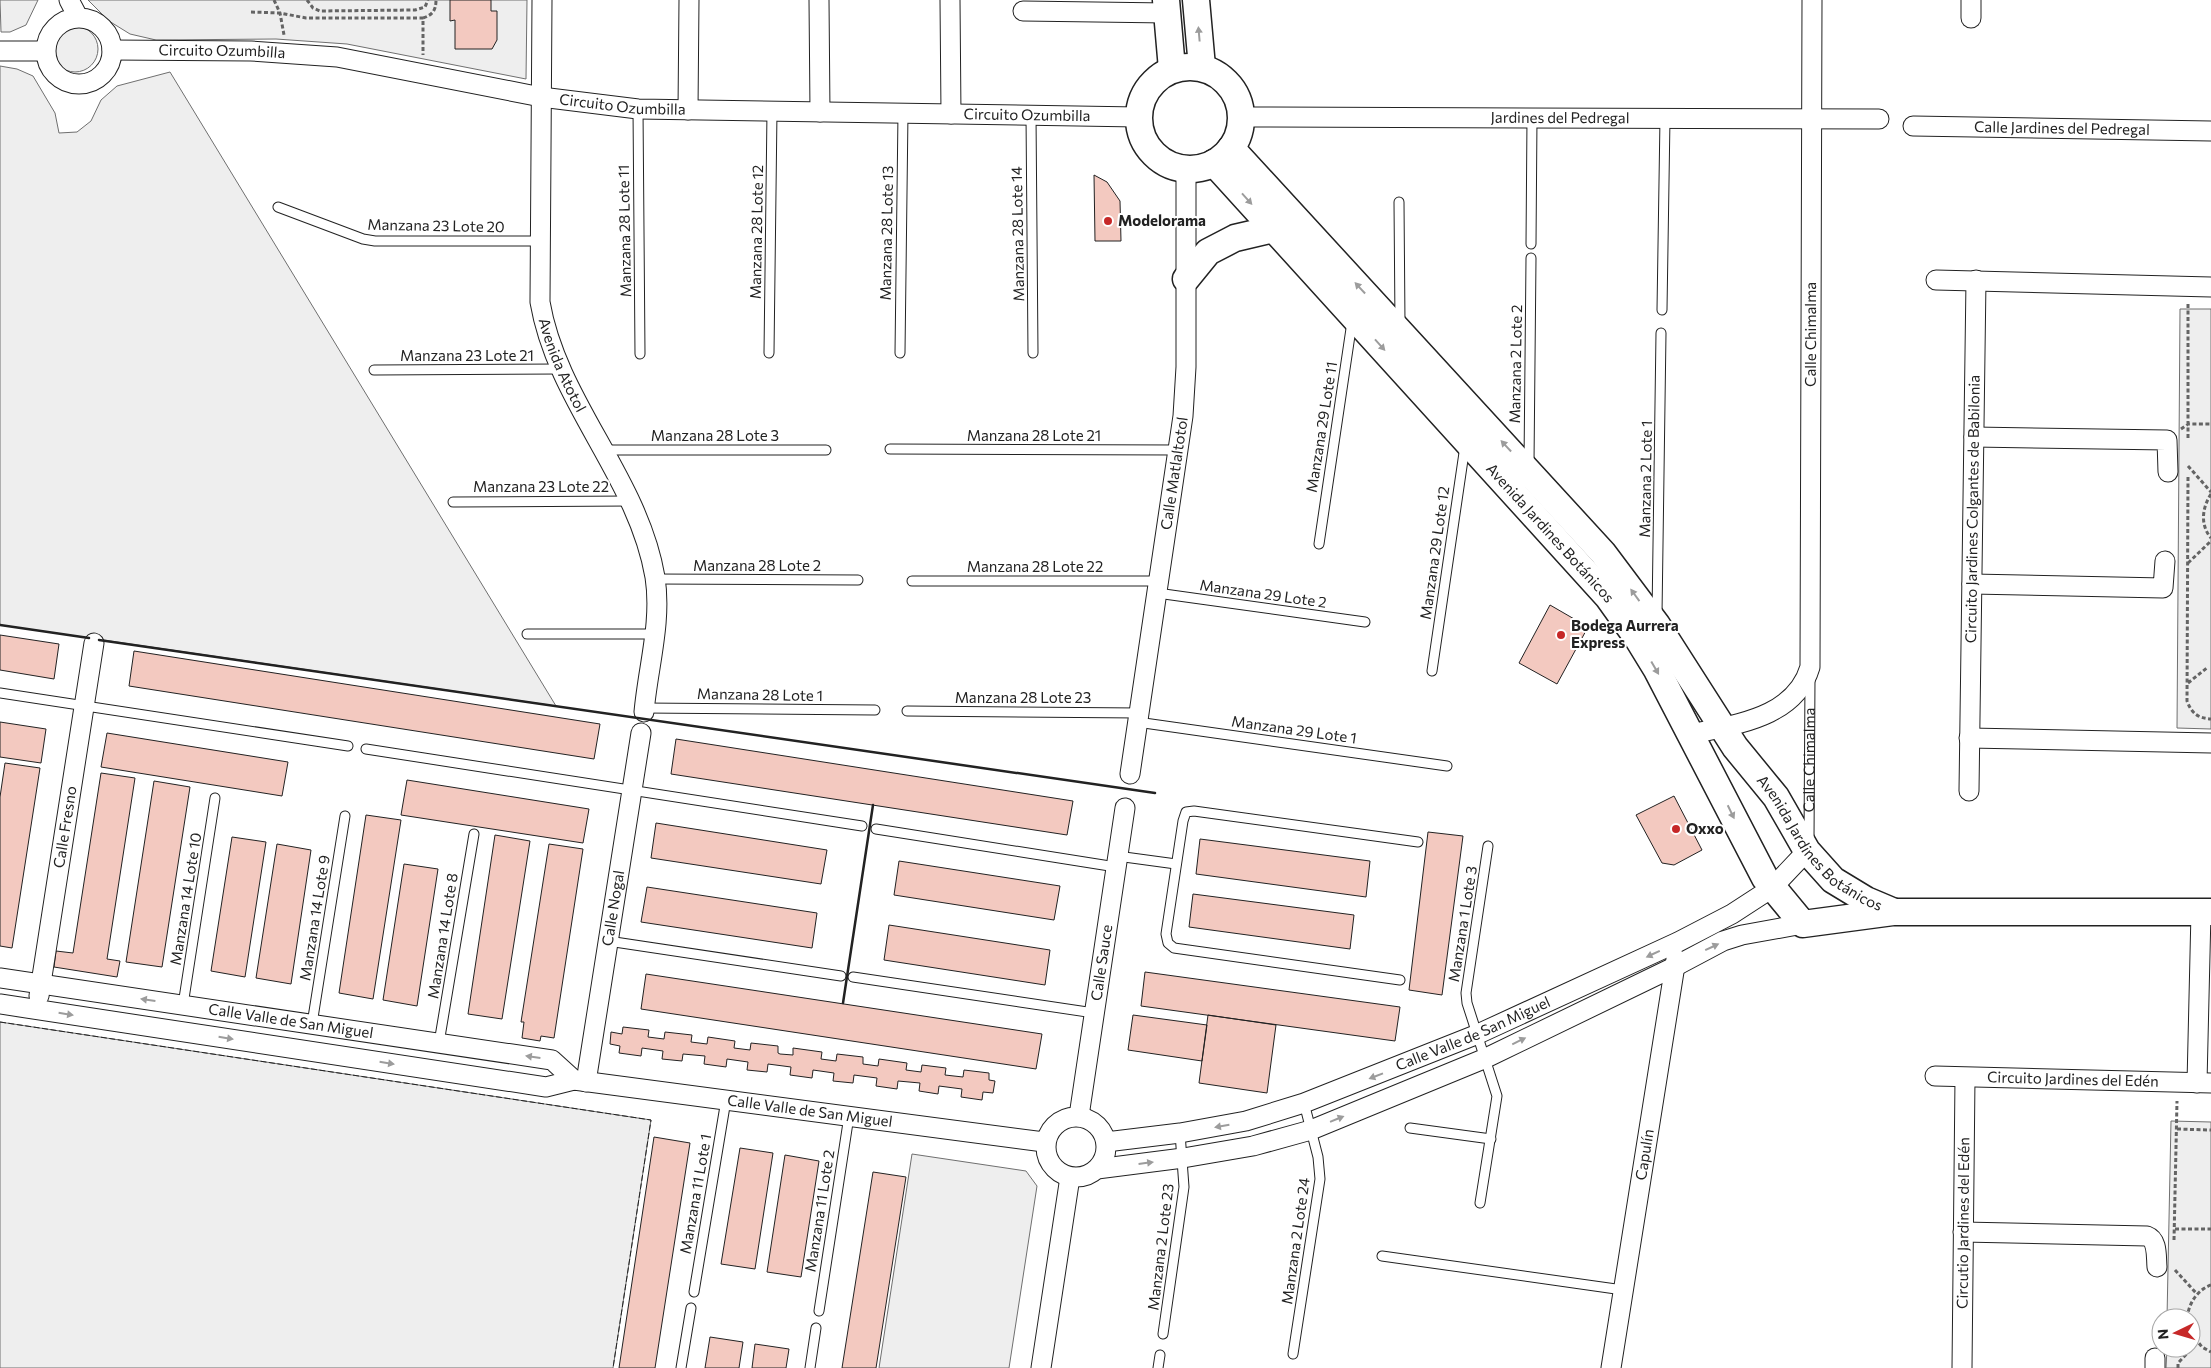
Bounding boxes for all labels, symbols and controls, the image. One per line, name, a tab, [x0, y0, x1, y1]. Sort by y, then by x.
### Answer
one-way arrow	[1195, 25, 1203, 41]
street label: Circuito Ozumbilla	[159, 40, 286, 61]
street label: Circuito Ozumbilla	[558, 89, 686, 118]
street label: Circuito Ozumbilla	[964, 104, 1091, 124]
street label: Jardines del Pedregal	[1490, 108, 1630, 126]
street label: Calle Jardines del Pedregal	[1974, 117, 2150, 138]
street label: Manzana 28 Lote 11	[614, 165, 634, 297]
street label: Manzana 28 Lote 12	[746, 165, 766, 299]
street label: Manzana 28 Lote 13	[876, 165, 896, 301]
street label: Manzana 28 Lote 14	[1007, 166, 1027, 302]
one-way arrow	[1241, 193, 1253, 205]
place label: Modelorama	[1118, 211, 1206, 229]
street label: Manzana 23 Lote 20	[367, 215, 505, 235]
marker: Modelorama	[1102, 215, 1114, 227]
one-way arrow	[1354, 282, 1366, 294]
street label: Calle Chimalma	[1801, 282, 1819, 387]
street label: Manzana 2 Lote 2	[1505, 304, 1525, 424]
street label: Avenida Atotol	[536, 316, 591, 415]
one-way arrow	[1374, 339, 1386, 351]
street label: Manzana 23 Lote 21	[400, 346, 534, 364]
street label: Manzana 29 Lote 11	[1302, 360, 1340, 494]
street label: Circuito Jardines Colgantes de Babilonia	[1961, 375, 1983, 643]
street label: Calle Matlaltotol	[1156, 415, 1191, 531]
street label: Manzana 2 Lote 1	[1635, 420, 1655, 538]
street label: Manzana 28 Lote 3	[651, 426, 779, 444]
street label: Manzana 28 Lote 21	[967, 426, 1101, 444]
one-way arrow	[1500, 440, 1512, 452]
street label: Avenida Jardines Botánicos	[1483, 459, 1619, 606]
street label: Manzana 23 Lote 22	[473, 477, 609, 495]
street label: Manzana 29 Lote 12	[1416, 485, 1452, 621]
street label: Manzana 28 Lote 2	[693, 556, 821, 574]
street label: Manzana 28 Lote 22	[967, 557, 1103, 575]
street label: Manzana 29 Lote 2	[1198, 575, 1328, 611]
one-way arrow	[1630, 588, 1640, 602]
place label: Bodega Aurrera Express	[1571, 616, 1679, 651]
marker: Bodega Aurrera Express	[1555, 629, 1567, 641]
one-way arrow	[1651, 662, 1660, 675]
street label: Manzana 28 Lote 1	[697, 684, 823, 704]
street label: Manzana 28 Lote 23	[955, 688, 1091, 706]
street label: Calle Chimalma	[1799, 707, 1818, 813]
street label: Manzana 29 Lote 1	[1230, 711, 1358, 747]
street label: Avenida Jardines Botánicos	[1754, 771, 1885, 914]
street label: Calle Fresno	[49, 784, 80, 869]
one-way arrow	[1727, 804, 1735, 819]
place label: Oxxo	[1686, 819, 1724, 837]
marker: Oxxo	[1670, 823, 1682, 835]
street label: Manzana 14 Lote 10	[166, 831, 204, 966]
street label: Manzana 14 Lote 9	[295, 854, 333, 982]
street label: Manzana 1 Lote 3	[1444, 864, 1480, 983]
street label: Calle Nogal	[598, 869, 627, 947]
street label: Manzana 14 Lote 8	[423, 872, 461, 1000]
street label: Calle Sauce	[1086, 923, 1116, 1002]
one-way arrow	[1705, 942, 1719, 950]
one-way arrow	[1646, 950, 1660, 958]
street label: Calle Valle de San Miguel	[1393, 992, 1553, 1074]
one-way arrow	[139, 996, 155, 1004]
street label: Calle Valle de San Miguel	[207, 999, 375, 1041]
one-way arrow	[58, 1010, 74, 1018]
one-way arrow	[219, 1035, 235, 1043]
one-way arrow	[1512, 1037, 1526, 1045]
one-way arrow	[525, 1053, 541, 1061]
one-way arrow	[379, 1059, 395, 1067]
street label: Circuito Jardines del Edén	[1987, 1067, 2159, 1090]
one-way arrow	[1369, 1073, 1384, 1080]
street label: Calle Valle de San Miguel	[726, 1090, 894, 1130]
one-way arrow	[1330, 1115, 1345, 1122]
one-way arrow	[1214, 1122, 1230, 1130]
street label: Capulín	[1631, 1128, 1657, 1181]
street label: Manzana 11 Lote 1	[676, 1132, 714, 1255]
street label: Circutio Jardines del Edén	[1953, 1137, 1972, 1309]
street label: Manzana 11 Lote 2	[800, 1148, 838, 1273]
one-way arrow	[1138, 1159, 1154, 1167]
street label: Manzana 2 Lote 24	[1277, 1176, 1313, 1305]
street label: Manzana 2 Lote 23	[1143, 1182, 1177, 1311]
north arrow	[2151, 1308, 2201, 1358]
text: N	[2154, 1328, 2171, 1340]

